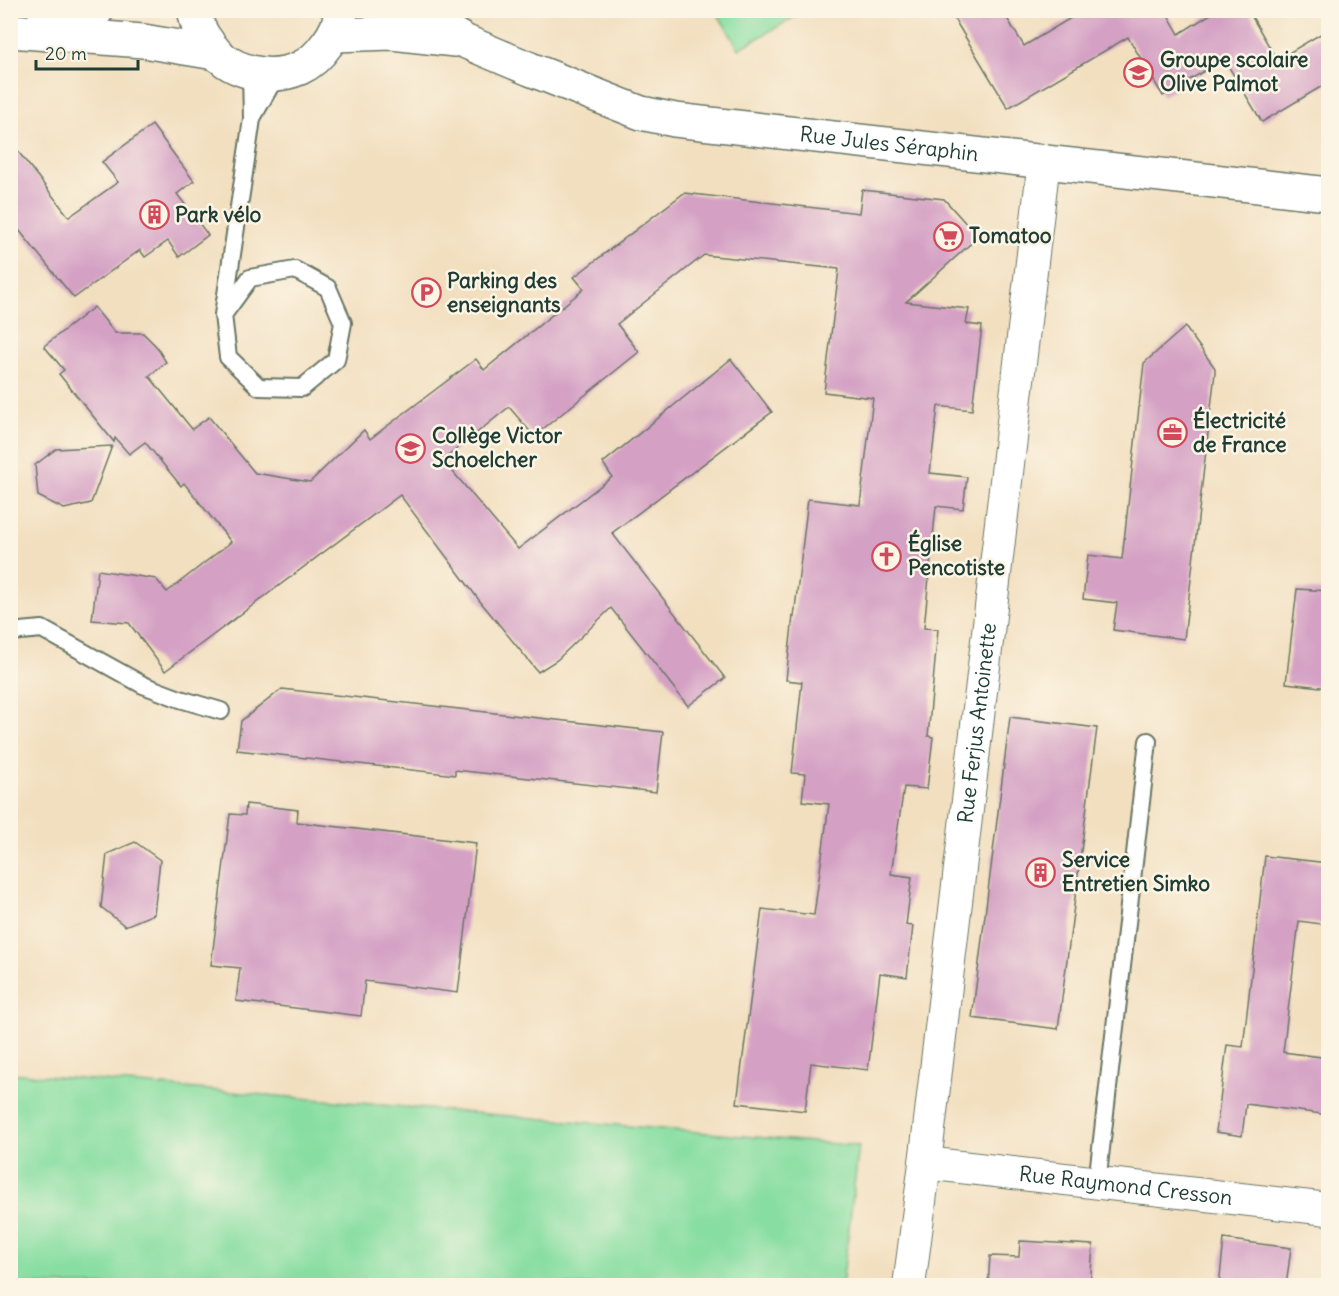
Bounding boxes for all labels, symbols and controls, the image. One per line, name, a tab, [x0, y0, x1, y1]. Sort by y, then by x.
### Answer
scale bar	[36, 33, 138, 71]
text: 20 m	[45, 42, 87, 65]
place label: Groupe scolaire Olive Palmot	[1160, 46, 1308, 97]
school or university icon: Groupe scolaire Olive Palmot	[1123, 56, 1155, 88]
street label: Rue Jules Séraphin	[798, 120, 980, 167]
building icon: Park vélo	[138, 199, 170, 231]
place label: Park vélo	[175, 201, 262, 228]
supermarket icon: Tomatoo	[932, 220, 964, 252]
place label: Tomatoo	[969, 222, 1052, 249]
place label: Parking des enseignants	[447, 267, 561, 318]
parking icon: Parking des enseignants	[410, 277, 442, 309]
place label: Électricité de France	[1193, 406, 1287, 458]
office icon: Électricité de France	[1156, 417, 1188, 449]
place label: Collège Victor Schoelcher	[432, 422, 563, 473]
school or university icon: Collège Victor Schoelcher	[395, 432, 427, 464]
place label: Église Pencotiste	[908, 529, 1005, 581]
church icon: Église Pencotiste	[871, 540, 903, 572]
street label: Rue Ferjus Antoinette	[951, 621, 1002, 825]
place label: Service Entretien Simko	[1062, 846, 1210, 897]
building icon: Service Entretien Simko	[1025, 856, 1057, 888]
street label: Rue Raymond Cresson	[1018, 1160, 1234, 1211]

